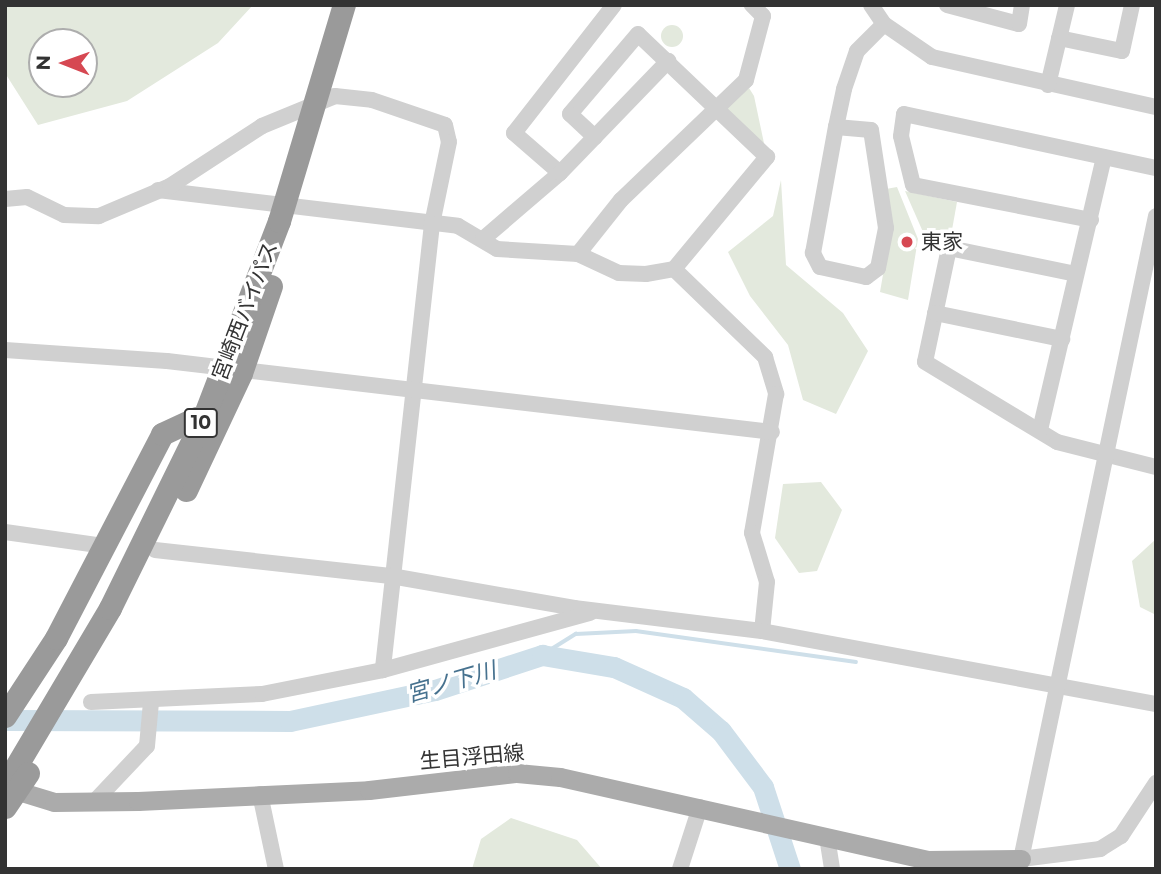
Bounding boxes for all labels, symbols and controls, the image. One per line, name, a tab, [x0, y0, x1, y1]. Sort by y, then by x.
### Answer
north arrow	[28, 28, 98, 98]
text: N	[32, 55, 55, 71]
place label: 東家	[921, 229, 963, 255]
marker: 東家	[899, 234, 915, 250]
street label: 宮崎西バイパス	[207, 238, 283, 384]
road number: 10	[184, 408, 218, 438]
water label: 宮ノ下川	[403, 656, 499, 708]
street label: 生目浮田線	[419, 740, 525, 774]

